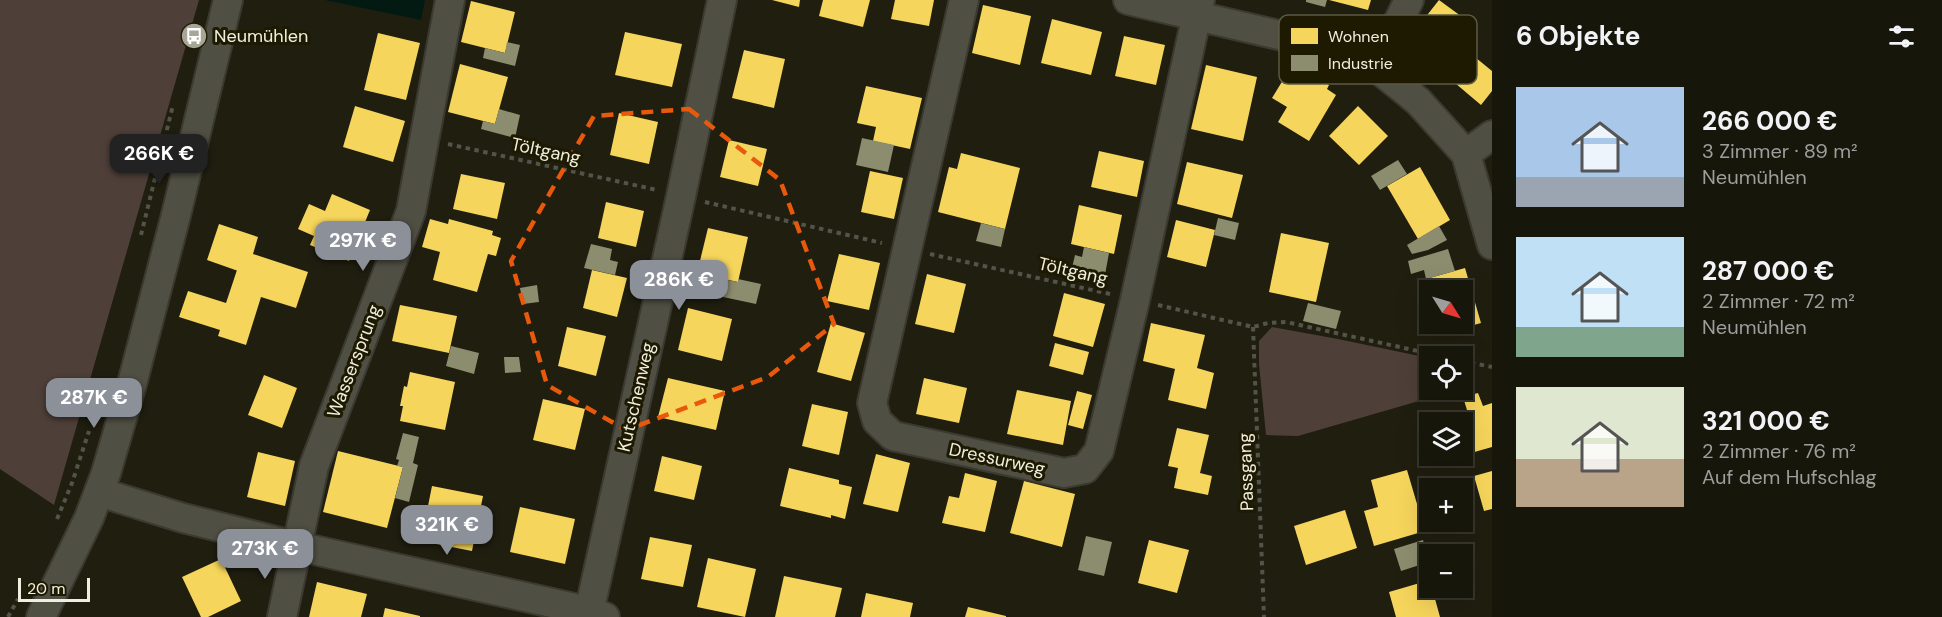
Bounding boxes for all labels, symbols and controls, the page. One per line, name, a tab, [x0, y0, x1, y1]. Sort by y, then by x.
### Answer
legend	[1279, 15, 1477, 84]
text: 6 Objekte	[1516, 19, 1640, 53]
icon: filters	[1885, 20, 1918, 53]
bus stop icon: Neumühlen	[179, 21, 209, 51]
place label: Neumühlen	[214, 24, 308, 48]
text: Wohnen	[1328, 26, 1389, 47]
text: Industrie	[1328, 53, 1393, 74]
text: 266 000 €	[1702, 104, 1838, 138]
icon: home	[1564, 111, 1636, 183]
street label: Töltgang	[509, 132, 583, 170]
pin: 266K €	[110, 134, 208, 185]
text: 3 Zimmer · 89 m²	[1702, 138, 1858, 164]
text: 266K €	[124, 140, 194, 166]
text: Neumühlen	[1702, 164, 1807, 190]
pin: 297K €	[314, 221, 412, 272]
text: 297K €	[329, 227, 397, 253]
street label: Töltgang	[1036, 251, 1110, 291]
text: 287 000 €	[1702, 254, 1835, 288]
pin: 286K €	[630, 260, 728, 311]
icon: home	[1564, 261, 1636, 333]
text: 286K €	[644, 266, 714, 292]
north arrow	[1419, 280, 1473, 334]
map controls	[1419, 280, 1473, 598]
text: 2 Zimmer · 72 m²	[1702, 288, 1855, 314]
street label: Wassersprung	[321, 301, 387, 421]
text: Neumühlen	[1702, 314, 1807, 340]
street label: Kutschenweg	[612, 340, 660, 454]
button: locate	[1419, 346, 1473, 400]
pin: 287K €	[45, 378, 143, 429]
text: 287K €	[60, 384, 128, 410]
text: 321 000 €	[1702, 404, 1830, 438]
icon: home	[1564, 411, 1636, 483]
button: layers	[1419, 412, 1473, 466]
street label: Passgang	[1233, 433, 1259, 511]
street label: Dressurweg	[947, 437, 1047, 481]
text: 2 Zimmer · 76 m²	[1702, 438, 1856, 464]
text: Auf dem Hufschlag	[1702, 464, 1877, 490]
button: +	[1419, 478, 1473, 532]
pin: 321K €	[398, 505, 496, 556]
text: 321K €	[415, 511, 479, 537]
pin: 273K €	[216, 529, 314, 580]
text: 273K €	[231, 535, 299, 561]
button: −	[1419, 544, 1473, 598]
scale bar	[18, 575, 90, 602]
text: 20 m	[27, 578, 66, 599]

